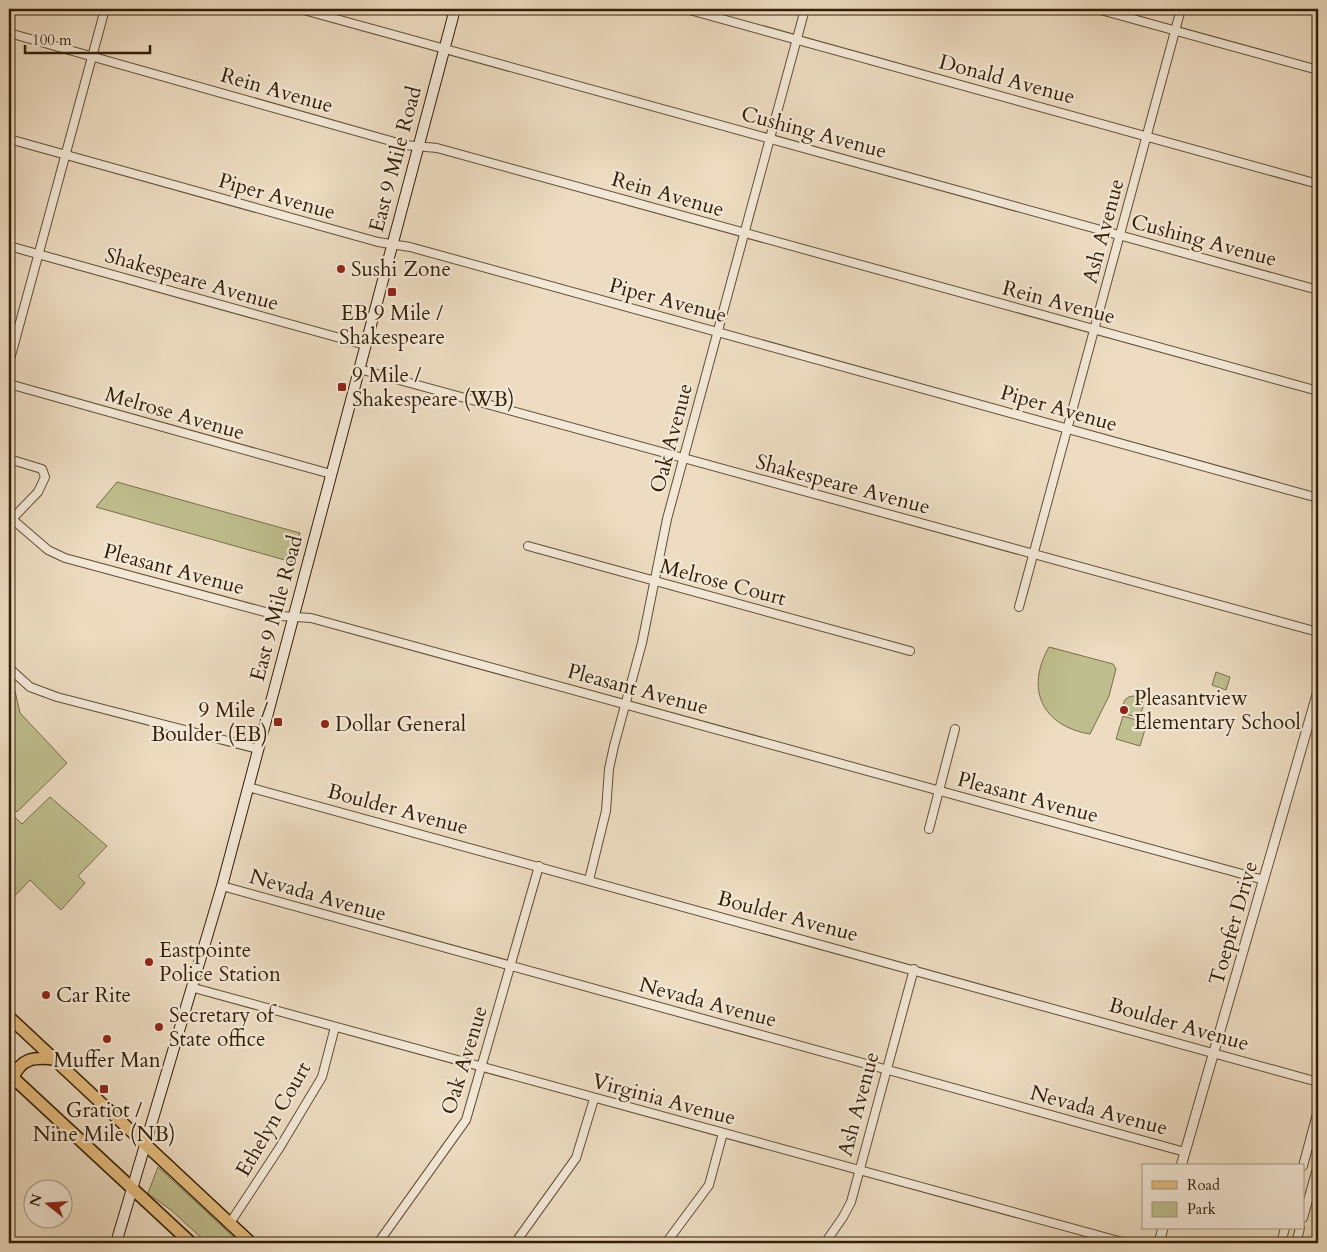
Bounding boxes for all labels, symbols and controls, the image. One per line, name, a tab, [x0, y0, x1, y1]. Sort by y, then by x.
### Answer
scale bar	[25, 22, 150, 54]
text: 100 m	[32, 30, 72, 50]
street label: Donald Avenue	[936, 47, 1078, 112]
street label: Rein Avenue	[217, 61, 336, 120]
street label: East 9 Mile Road	[362, 83, 429, 235]
street label: Cushing Avenue	[738, 99, 890, 166]
street label: Rein Avenue	[608, 165, 727, 224]
street label: Piper Avenue	[215, 166, 339, 227]
street label: Ash Avenue	[1076, 176, 1131, 287]
street label: Cushing Avenue	[1128, 207, 1280, 274]
street label: Shakespeare Avenue	[102, 241, 282, 318]
place label: Sushi Zone	[351, 255, 451, 284]
marker: Sushi Zone	[335, 263, 347, 275]
street label: Piper Avenue	[606, 271, 730, 330]
street label: Rein Avenue	[999, 274, 1118, 331]
marker: EB 9 Mile / Shakespeare	[386, 286, 398, 298]
place label: EB 9 Mile / Shakespeare	[339, 299, 445, 352]
place label: 9 Mile / Shakespeare (WB)	[352, 361, 514, 414]
street label: Piper Avenue	[997, 378, 1121, 439]
street label: Melrose Avenue	[102, 380, 248, 447]
street label: Oak Avenue	[643, 380, 700, 496]
marker: 9 Mile / Shakespeare (WB)	[336, 381, 348, 393]
street label: Shakespeare Avenue	[752, 447, 933, 522]
street label: East 9 Mile Road	[243, 532, 310, 684]
street label: Pleasant Avenue	[100, 537, 248, 602]
street label: Melrose Court	[657, 552, 789, 613]
street label: Pleasant Avenue	[564, 657, 712, 722]
place label: Pleasantview Elementary School	[1134, 684, 1301, 737]
place label: 9 Mile / Boulder (EB)	[151, 696, 268, 749]
marker: Pleasantview Elementary School	[1118, 704, 1130, 716]
place label: Dollar General	[335, 710, 466, 739]
marker: 9 Mile / Boulder (EB)	[272, 716, 284, 728]
marker: Dollar General	[319, 718, 331, 730]
street label: Pleasant Avenue	[954, 765, 1102, 830]
street label: Boulder Avenue	[324, 777, 471, 842]
street label: Toepfer Drive	[1202, 858, 1265, 988]
street label: Nevada Avenue	[246, 862, 390, 929]
street label: Boulder Avenue	[714, 884, 861, 949]
place label: Eastpointe Police Station	[159, 936, 281, 989]
marker: Eastpointe Police Station	[143, 956, 155, 968]
street label: Nevada Avenue	[636, 970, 780, 1035]
place label: Car Rite	[56, 981, 131, 1010]
marker: Car Rite	[40, 989, 52, 1001]
street label: Boulder Avenue	[1105, 991, 1252, 1058]
place label: Secretary of State office	[169, 1001, 277, 1054]
street label: Oak Avenue	[434, 1002, 495, 1118]
marker: Secretary of State office	[153, 1021, 165, 1033]
marker: Muffer Man	[101, 1033, 113, 1045]
place label: Muffer Man	[53, 1046, 161, 1075]
street label: Ash Avenue	[831, 1049, 886, 1160]
street label: Ethelyn Court	[229, 1056, 318, 1182]
street label: Virginia Avenue	[589, 1066, 739, 1133]
street label: Nevada Avenue	[1027, 1078, 1171, 1143]
marker: Gratiot / Nine Mile (NB)	[98, 1083, 110, 1095]
place label: Gratiot / Nine Mile (NB)	[33, 1096, 175, 1149]
legend	[1142, 1164, 1304, 1230]
text: Road	[1187, 1175, 1220, 1195]
north arrow	[22, 1180, 72, 1230]
text: N	[25, 1192, 47, 1209]
text: Park	[1187, 1199, 1216, 1219]

